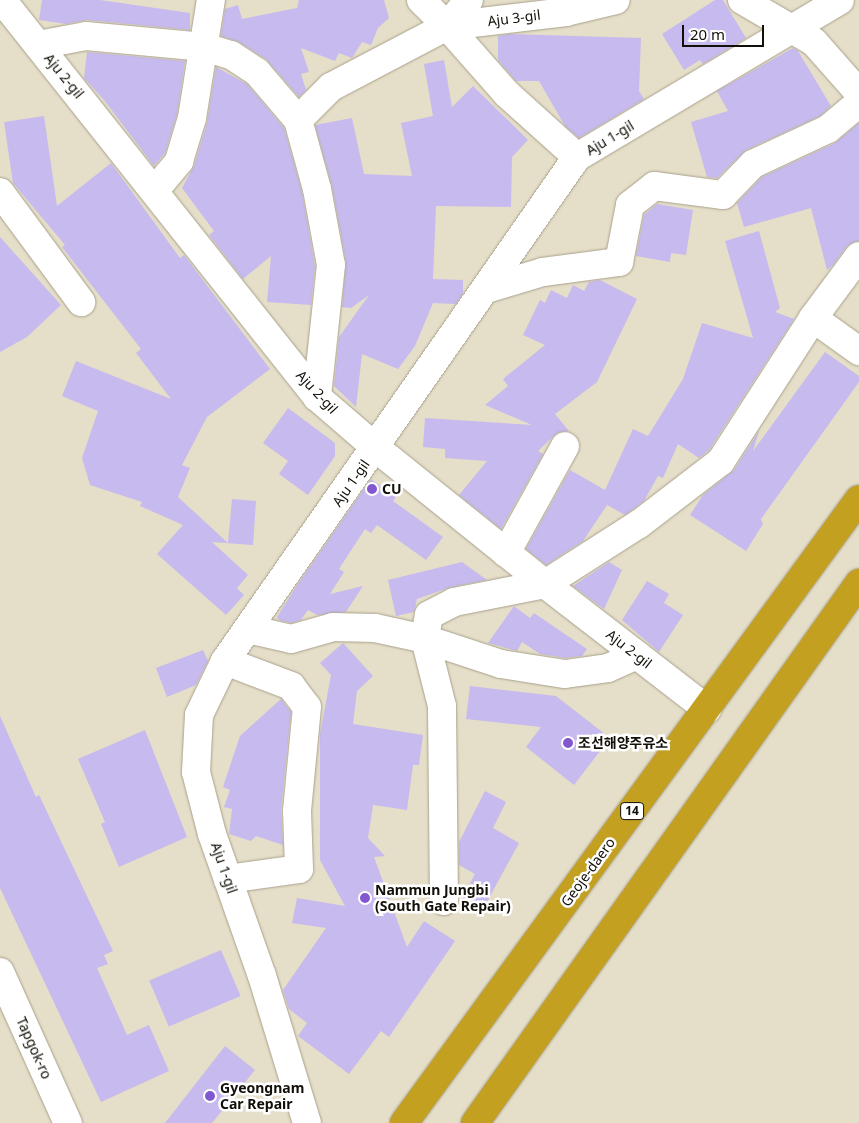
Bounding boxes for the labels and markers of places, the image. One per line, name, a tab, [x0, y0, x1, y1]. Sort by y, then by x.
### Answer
place label: CU	[382, 481, 402, 497]
marker: CU	[366, 483, 378, 495]
place label: 조선해양주유소	[578, 735, 668, 751]
marker: 조선해양주유소	[562, 737, 574, 749]
place label: Nammun Jungbi (South Gate Repair)	[375, 882, 511, 914]
marker: Nammun Jungbi (South Gate Repair)	[359, 892, 371, 904]
place label: Gyeongnam Car Repair	[220, 1080, 304, 1112]
marker: Gyeongnam Car Repair	[204, 1090, 216, 1102]

